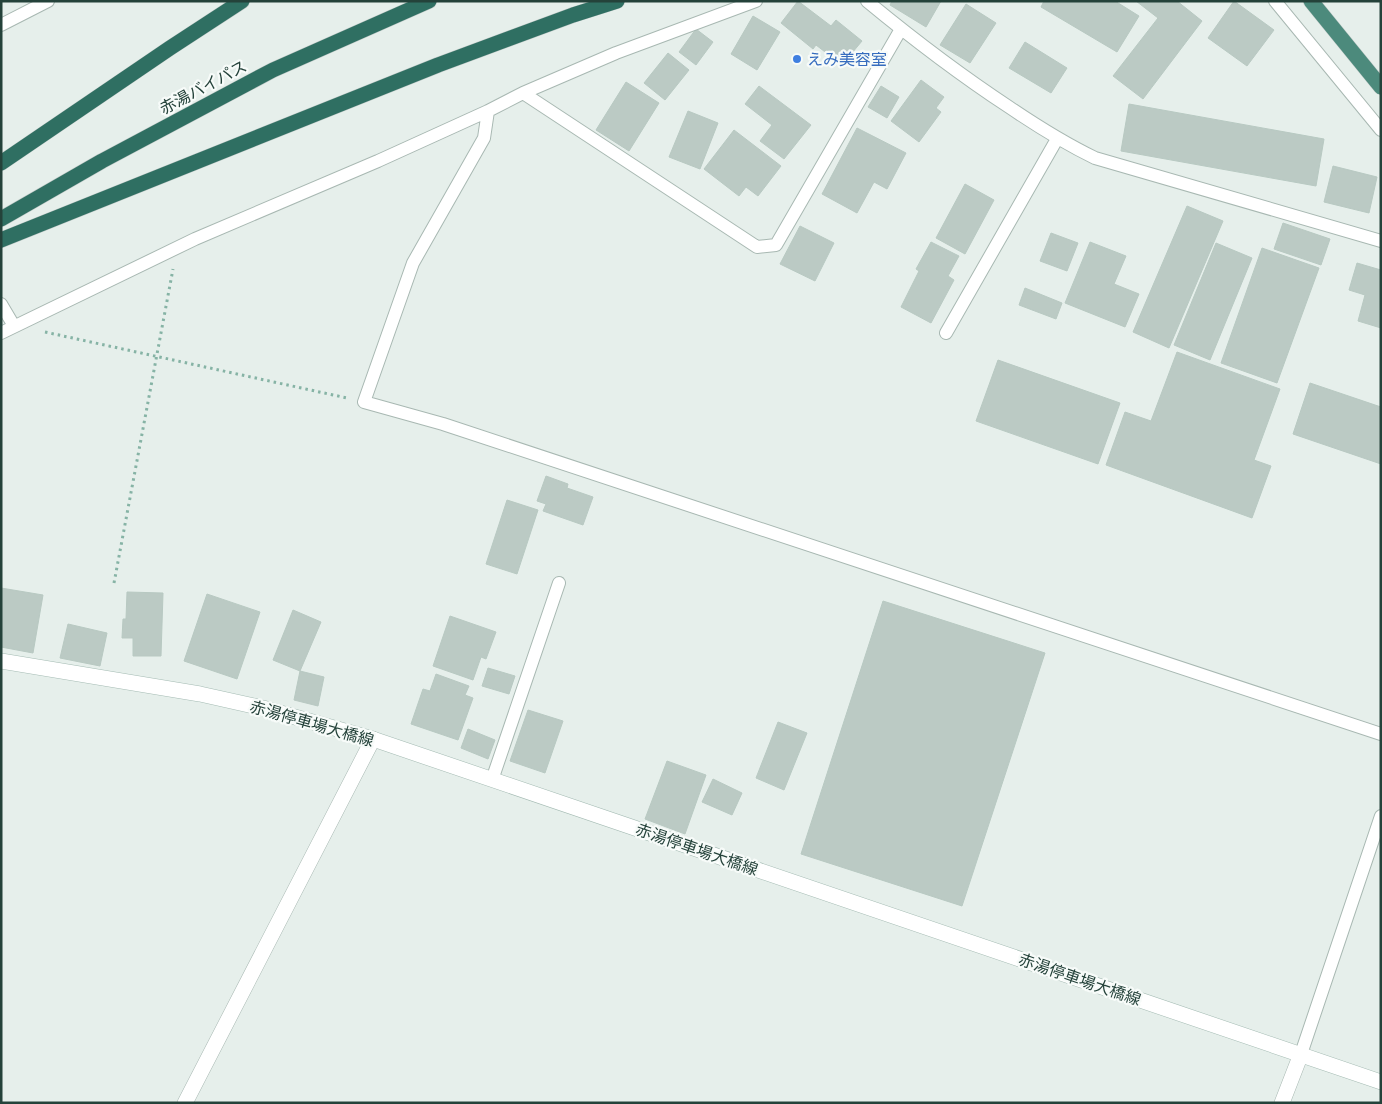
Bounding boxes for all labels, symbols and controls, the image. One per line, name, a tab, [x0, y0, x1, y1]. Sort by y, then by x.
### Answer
place label: えみ美容室	[807, 49, 887, 68]
marker: えみ美容室	[791, 53, 803, 65]
street label: 赤湯バイパス	[156, 56, 249, 117]
street label: 赤湯停車場大橋線	[248, 696, 376, 749]
street label: 赤湯停車場大橋線	[634, 819, 761, 878]
street label: 赤湯停車場大橋線	[1017, 949, 1144, 1008]

